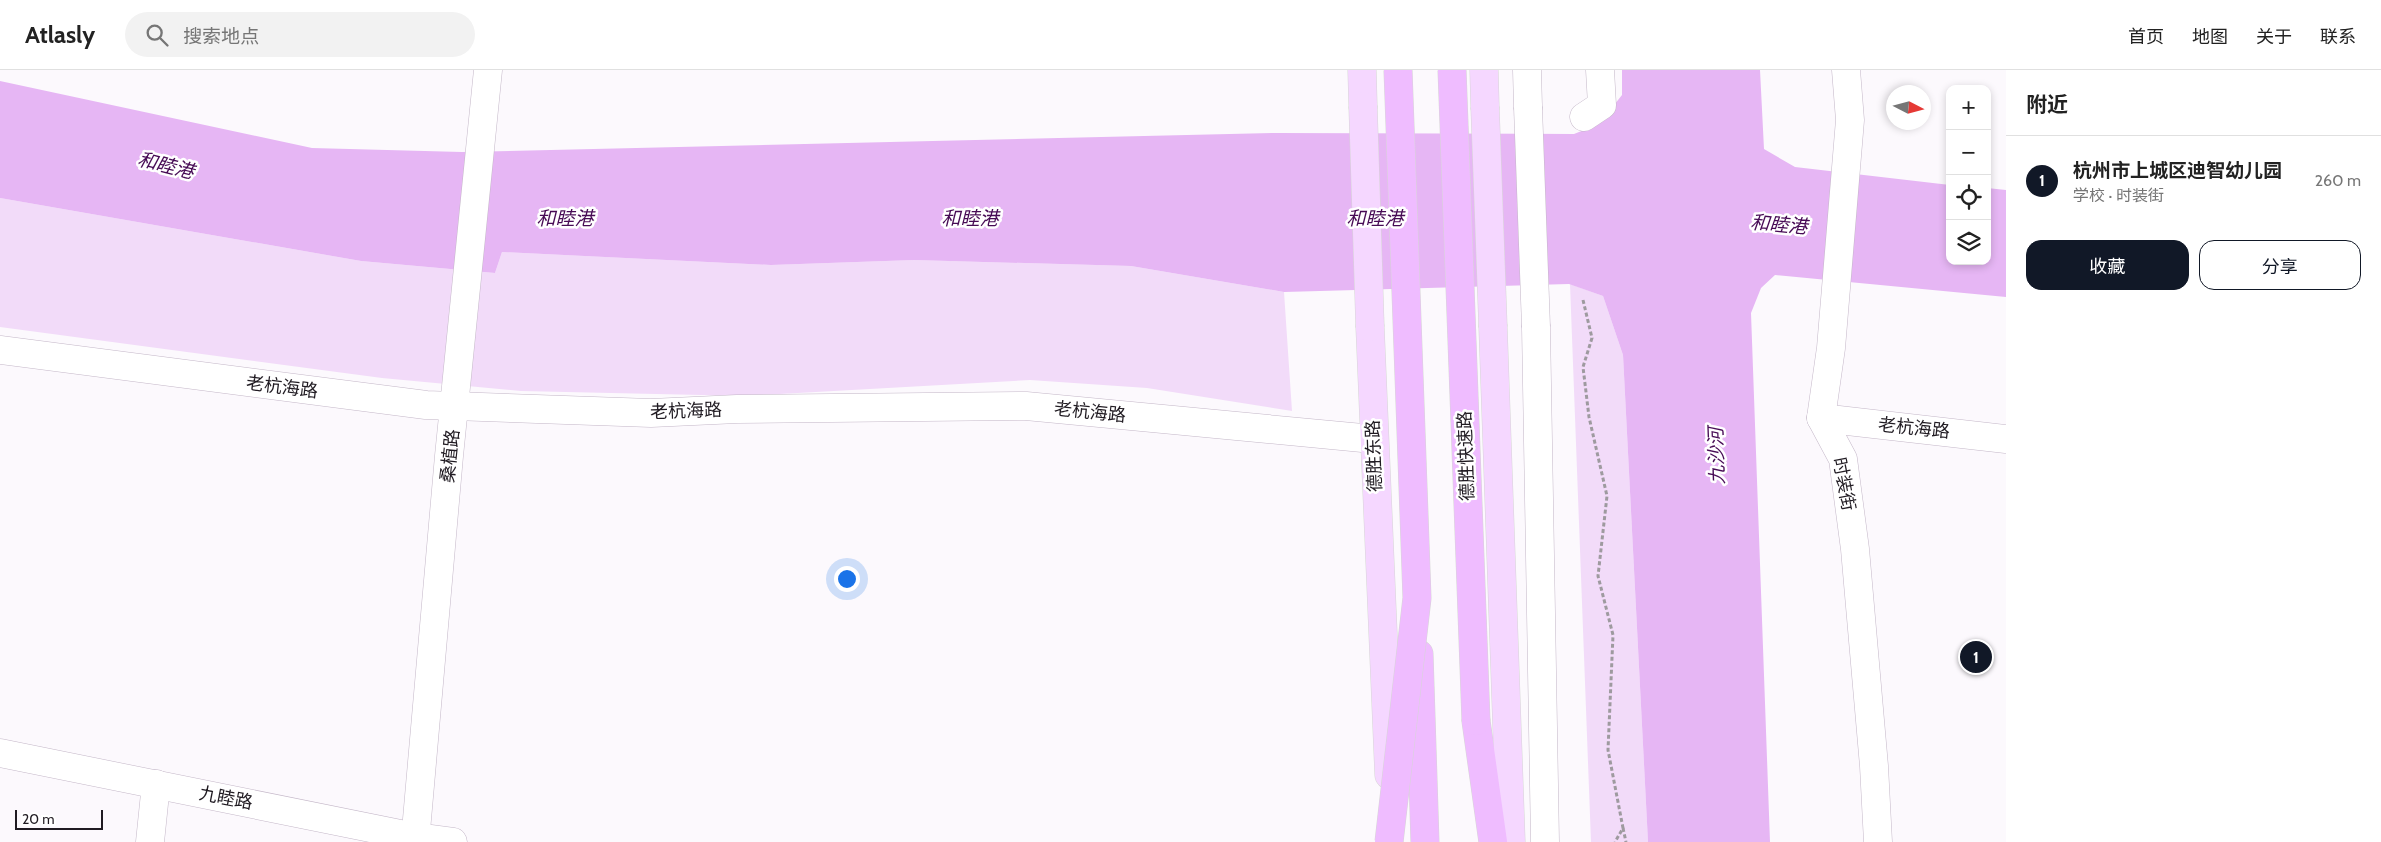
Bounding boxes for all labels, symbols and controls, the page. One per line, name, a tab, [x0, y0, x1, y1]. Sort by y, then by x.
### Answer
search box	[125, 12, 475, 57]
text: Atlasly	[25, 20, 95, 49]
icon: search	[143, 21, 171, 49]
text: 搜索地点	[183, 25, 259, 48]
text: 首页	[2128, 26, 2164, 48]
text: 地图	[2192, 26, 2228, 48]
text: 关于	[2256, 26, 2292, 48]
text: 联系	[2320, 26, 2356, 48]
north arrow	[1886, 85, 1931, 130]
map controls	[1946, 85, 1991, 265]
button: +	[1946, 85, 1991, 130]
text: 附近	[2026, 92, 2068, 117]
button: −	[1946, 130, 1991, 175]
water label: 和睦港	[135, 147, 199, 184]
text: 杭州市上城区迪智幼儿园	[2073, 159, 2282, 182]
text: 1	[2039, 171, 2045, 190]
text: 260 m	[2315, 171, 2361, 190]
button: locate	[1946, 175, 1991, 220]
text: 学校 · 时装街	[2073, 186, 2164, 205]
water label: 和睦港	[536, 207, 596, 230]
water label: 和睦港	[941, 207, 1001, 230]
water label: 和睦港	[1346, 207, 1406, 230]
water label: 和睦港	[1750, 211, 1811, 239]
button: layers	[1946, 220, 1991, 265]
button: 收藏	[2026, 240, 2189, 290]
button: 分享	[2199, 240, 2361, 290]
street label: 老杭海路	[245, 372, 319, 402]
street label: 老杭海路	[1053, 397, 1127, 427]
street label: 老杭海路	[650, 399, 722, 423]
street label: 德胜快速路	[1453, 411, 1479, 501]
street label: 老杭海路	[1877, 413, 1951, 443]
street label: 德胜东路	[1362, 420, 1386, 492]
water label: 九沙河	[1704, 423, 1729, 485]
street label: 桑植路	[436, 428, 464, 484]
street label: 时装街	[1828, 455, 1860, 513]
your location	[834, 566, 860, 592]
pin: 1	[1960, 638, 1992, 676]
street label: 九睦路	[197, 782, 255, 814]
scale bar	[15, 807, 102, 830]
text: 20 m	[22, 810, 55, 828]

